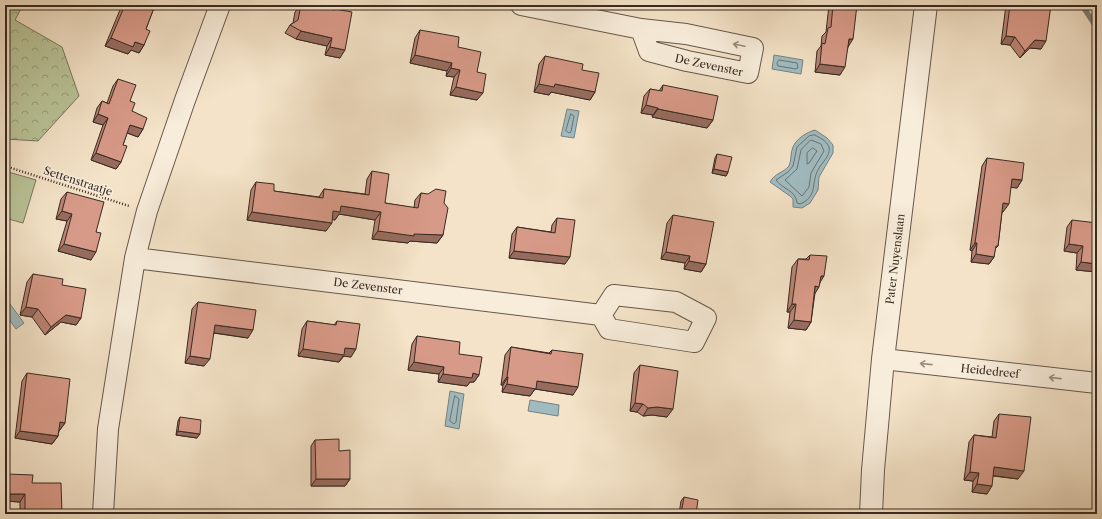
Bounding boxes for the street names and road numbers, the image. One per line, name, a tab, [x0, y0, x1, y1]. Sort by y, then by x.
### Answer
street label: De Zevenster	[674, 51, 745, 79]
street label: Settenstraatje	[42, 163, 114, 199]
street label: Pater Nuyenslaan	[882, 213, 908, 305]
street label: De Zevenster	[333, 275, 404, 297]
street label: Heidedreef	[960, 361, 1022, 381]

